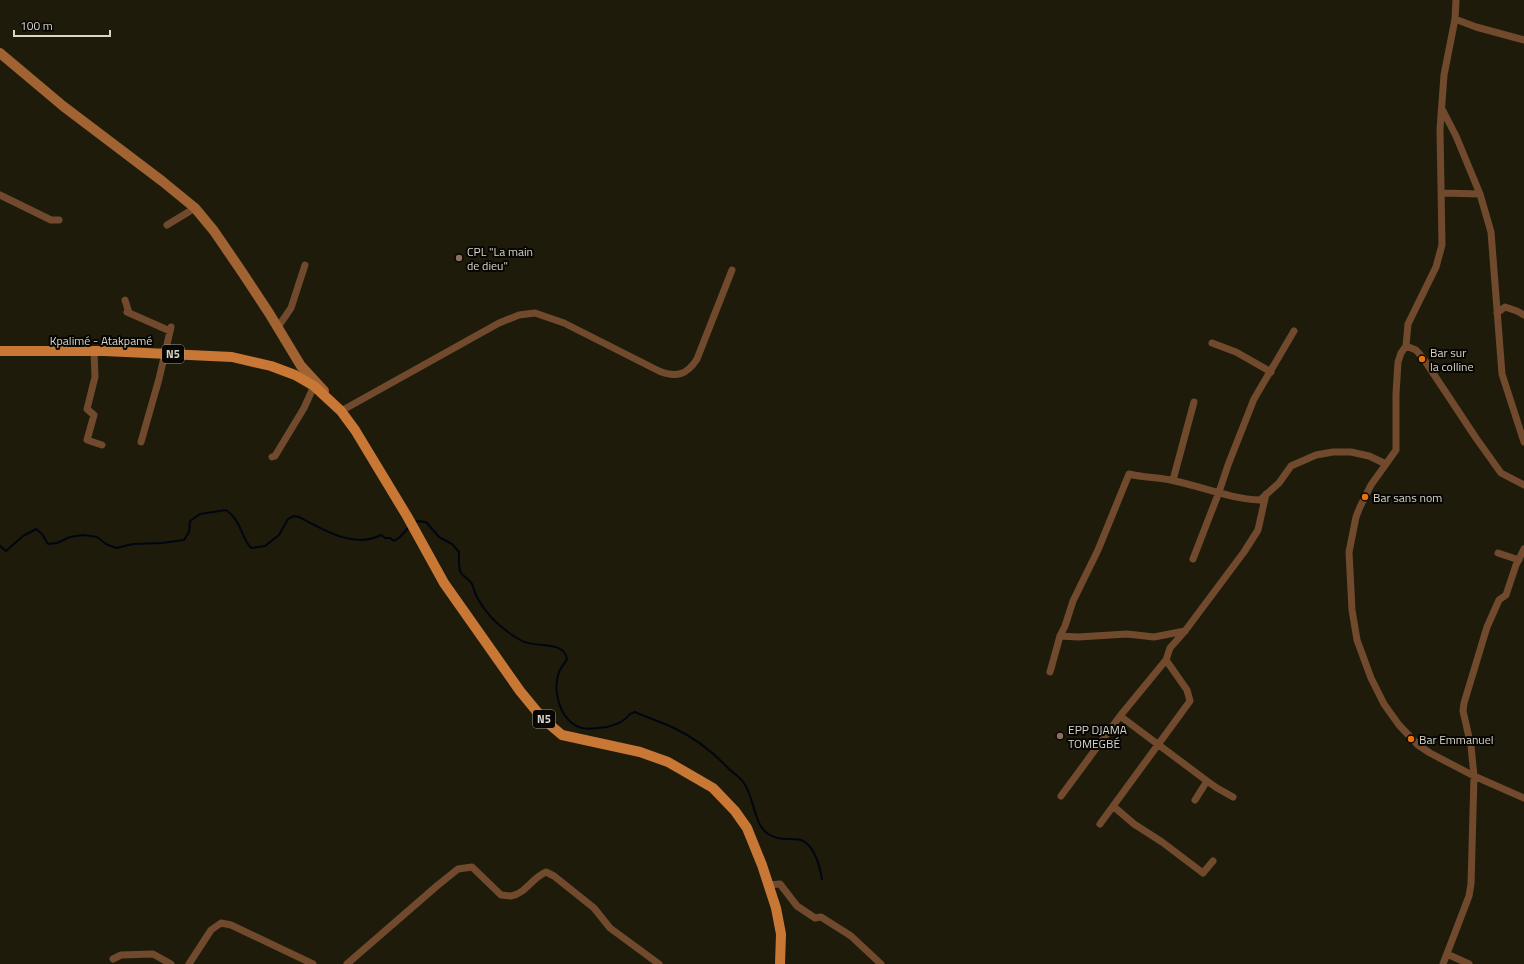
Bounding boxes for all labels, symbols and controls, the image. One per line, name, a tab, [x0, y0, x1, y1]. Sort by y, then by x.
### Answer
scale bar	[14, 12, 110, 38]
text: 100 m	[20, 16, 53, 35]
place label: CPL "La main de dieu"	[467, 242, 533, 275]
marker: CPL "La main de dieu"	[454, 253, 464, 263]
street label: Kpalimé - Atakpamé	[50, 331, 152, 350]
place label: Bar sur la colline	[1430, 343, 1474, 376]
road number: N5	[162, 345, 184, 363]
marker: Bar sur la colline	[1417, 354, 1427, 364]
place label: Bar sans nom	[1373, 488, 1442, 507]
marker: Bar sans nom	[1360, 492, 1370, 502]
road number: N5	[533, 710, 555, 728]
place label: EPP DJAMA TOMEGBÉ	[1068, 720, 1127, 753]
place label: Bar Emmanuel	[1419, 730, 1494, 749]
marker: EPP DJAMA TOMEGBÉ	[1055, 731, 1065, 741]
marker: Bar Emmanuel	[1406, 734, 1416, 744]

